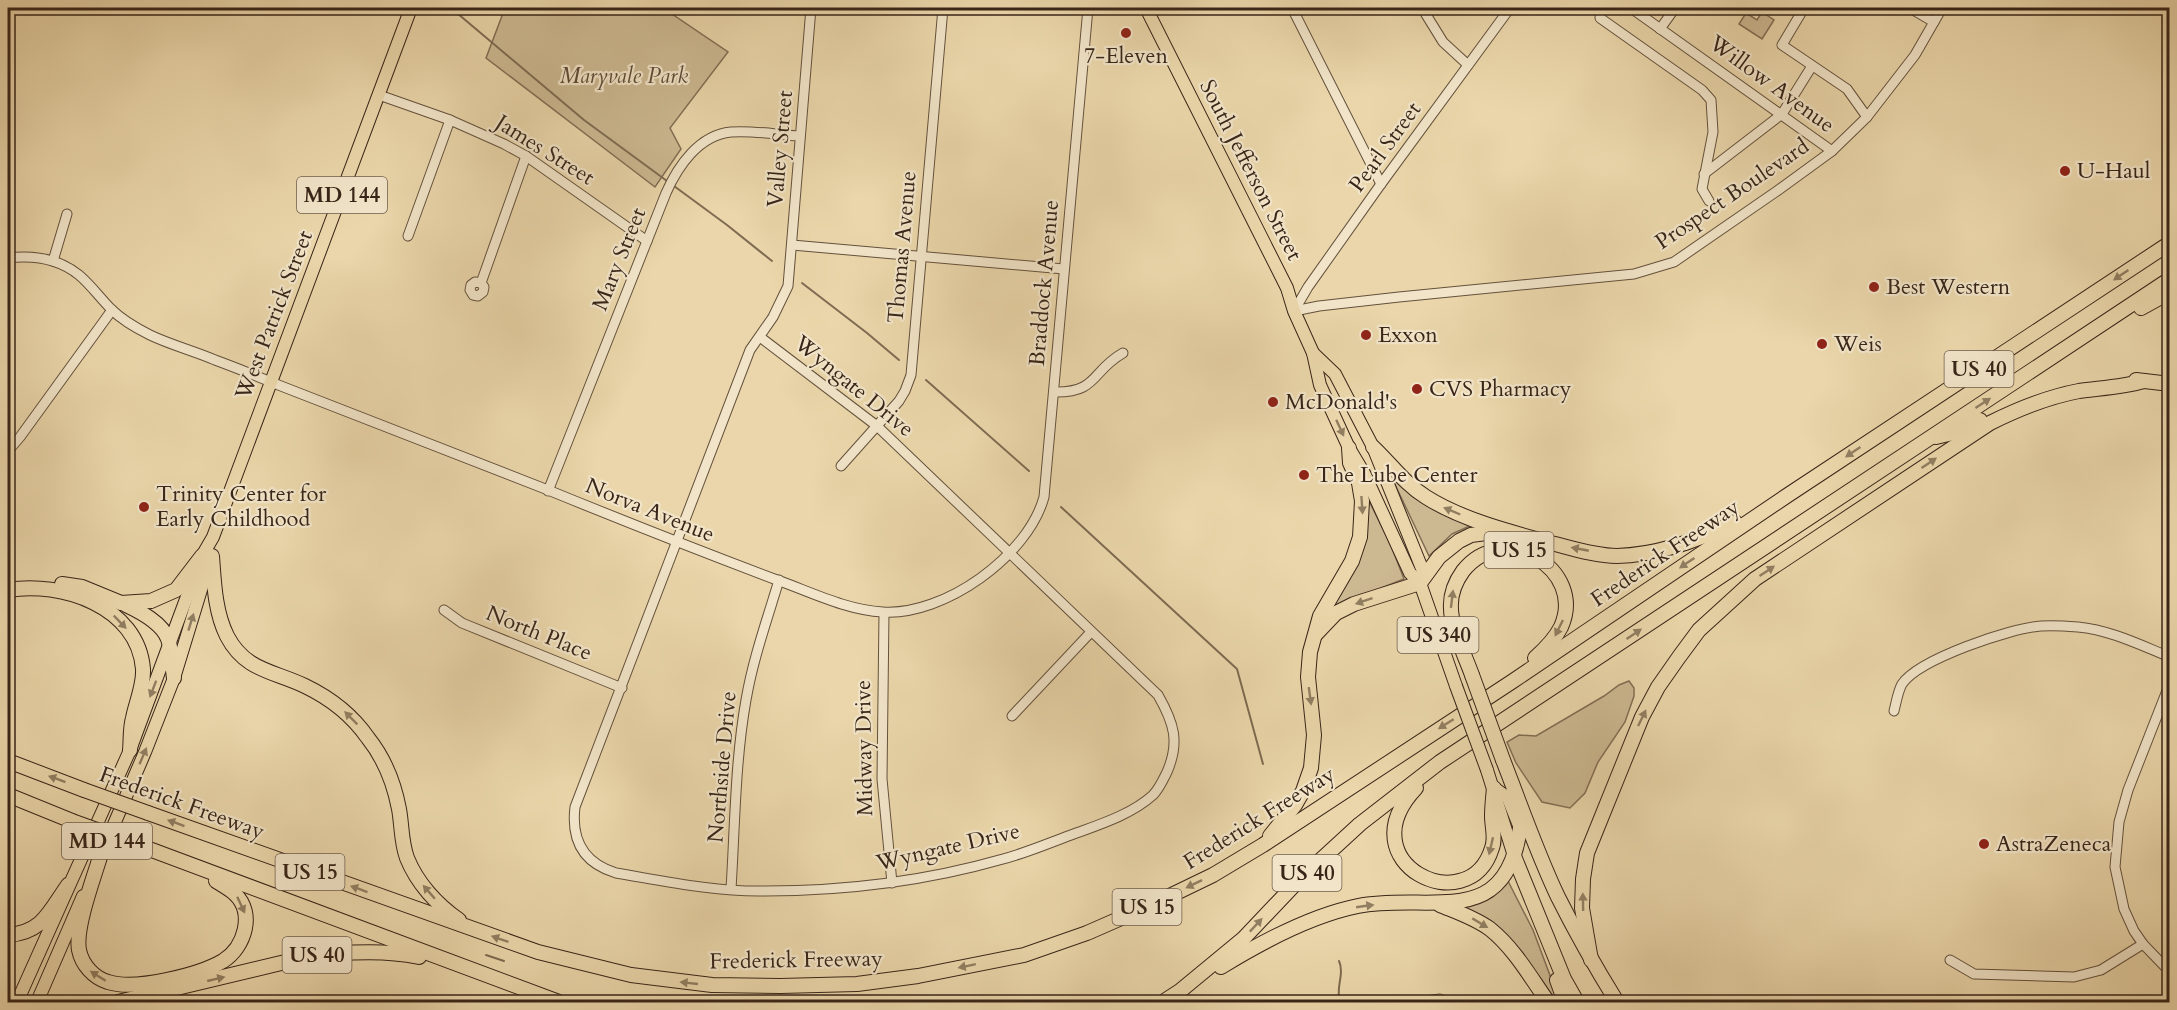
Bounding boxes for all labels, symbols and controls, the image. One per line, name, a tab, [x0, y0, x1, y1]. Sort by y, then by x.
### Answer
marker: 7-Eleven	[1119, 26, 1133, 40]
street label: Willow Avenue	[1702, 28, 1841, 140]
place label: 7-Eleven	[1084, 41, 1168, 71]
park label: Maryvale Park	[560, 61, 688, 91]
street label: South Jefferson Street	[1192, 74, 1310, 266]
street label: Valley Street	[760, 89, 800, 209]
street label: Pearl Street	[1342, 96, 1428, 198]
street label: James Street	[487, 106, 600, 192]
street label: Prospect Boulevard	[1649, 131, 1815, 257]
place label: U-Haul	[2077, 156, 2151, 186]
marker: U-Haul	[2058, 164, 2072, 178]
street label: Thomas Avenue	[880, 170, 924, 324]
road number: MD 144	[297, 177, 387, 213]
street label: Braddock Avenue	[1022, 199, 1066, 367]
street label: Mary Street	[585, 203, 653, 315]
street label: West Patrick Street	[228, 226, 320, 405]
one-way arrow	[2113, 269, 2129, 281]
place label: Best Western	[1886, 272, 2011, 302]
marker: Best Western	[1867, 280, 1881, 294]
place label: Exxon	[1378, 320, 1438, 350]
street label: Wyngate Drive	[787, 328, 920, 444]
marker: Exxon	[1359, 328, 1373, 342]
place label: Weis	[1833, 329, 1882, 359]
marker: Weis	[1815, 337, 1829, 351]
road number: US 40	[1944, 351, 2014, 387]
place label: CVS Pharmacy	[1429, 374, 1572, 404]
marker: CVS Pharmacy	[1410, 382, 1424, 396]
place label: McDonald's	[1285, 387, 1397, 417]
marker: McDonald's	[1266, 395, 1280, 409]
one-way arrow	[1975, 397, 1991, 408]
one-way arrow	[1335, 420, 1344, 437]
one-way arrow	[1845, 446, 1861, 457]
one-way arrow	[1920, 457, 1937, 468]
place label: The Lube Center	[1316, 460, 1478, 490]
marker: The Lube Center	[1297, 468, 1311, 482]
street label: Norva Avenue	[581, 471, 719, 549]
place label: Trinity Center for Early Childhood	[156, 479, 327, 534]
street label: Frederick Freeway	[1585, 492, 1746, 614]
one-way arrow	[1357, 495, 1366, 514]
marker: Trinity Center for Early Childhood	[137, 500, 151, 514]
one-way arrow	[1443, 505, 1461, 515]
road number: US 15	[1484, 532, 1553, 568]
one-way arrow	[1570, 544, 1589, 554]
one-way arrow	[1680, 557, 1696, 569]
one-way arrow	[1759, 566, 1775, 577]
one-way arrow	[1447, 590, 1457, 609]
one-way arrow	[1355, 596, 1373, 606]
street label: North Place	[482, 598, 596, 668]
one-way arrow	[187, 613, 197, 631]
one-way arrow	[113, 614, 127, 629]
road number: US 340	[1398, 617, 1478, 653]
one-way arrow	[1555, 619, 1564, 636]
one-way arrow	[1626, 629, 1642, 640]
street label: Midway Drive	[848, 679, 880, 817]
one-way arrow	[148, 680, 158, 698]
one-way arrow	[1306, 686, 1315, 705]
street label: Northside Drive	[700, 690, 744, 844]
one-way arrow	[1636, 709, 1646, 727]
one-way arrow	[345, 712, 359, 726]
one-way arrow	[1438, 718, 1454, 730]
one-way arrow	[139, 747, 148, 765]
street label: Frederick Freeway	[95, 759, 269, 847]
street label: Frederick Freeway	[1177, 759, 1341, 877]
one-way arrow	[47, 774, 65, 784]
street label: Wyngate Drive	[872, 816, 1023, 878]
one-way arrow	[166, 818, 184, 828]
road number: MD 144	[62, 823, 152, 859]
place label: AstraZeneca	[1996, 829, 2112, 859]
one-way arrow	[1486, 837, 1496, 855]
marker: AstraZeneca	[1977, 837, 1991, 851]
road number: US 15	[276, 854, 344, 890]
road number: US 40	[1272, 855, 1342, 891]
one-way arrow	[1185, 879, 1202, 889]
one-way arrow	[350, 884, 368, 894]
one-way arrow	[423, 885, 436, 900]
road number: US 15	[1112, 889, 1182, 925]
one-way arrow	[1578, 892, 1587, 911]
one-way arrow	[235, 896, 245, 914]
one-way arrow	[1356, 901, 1375, 910]
one-way arrow	[1249, 918, 1263, 933]
one-way arrow	[1472, 918, 1488, 929]
one-way arrow	[491, 934, 509, 943]
road number: US 40	[282, 937, 352, 973]
street label: Frederick Freeway	[709, 943, 883, 977]
one-way arrow	[957, 962, 976, 972]
one-way arrow	[90, 971, 106, 982]
one-way arrow	[207, 973, 225, 983]
one-way arrow	[680, 978, 699, 987]

